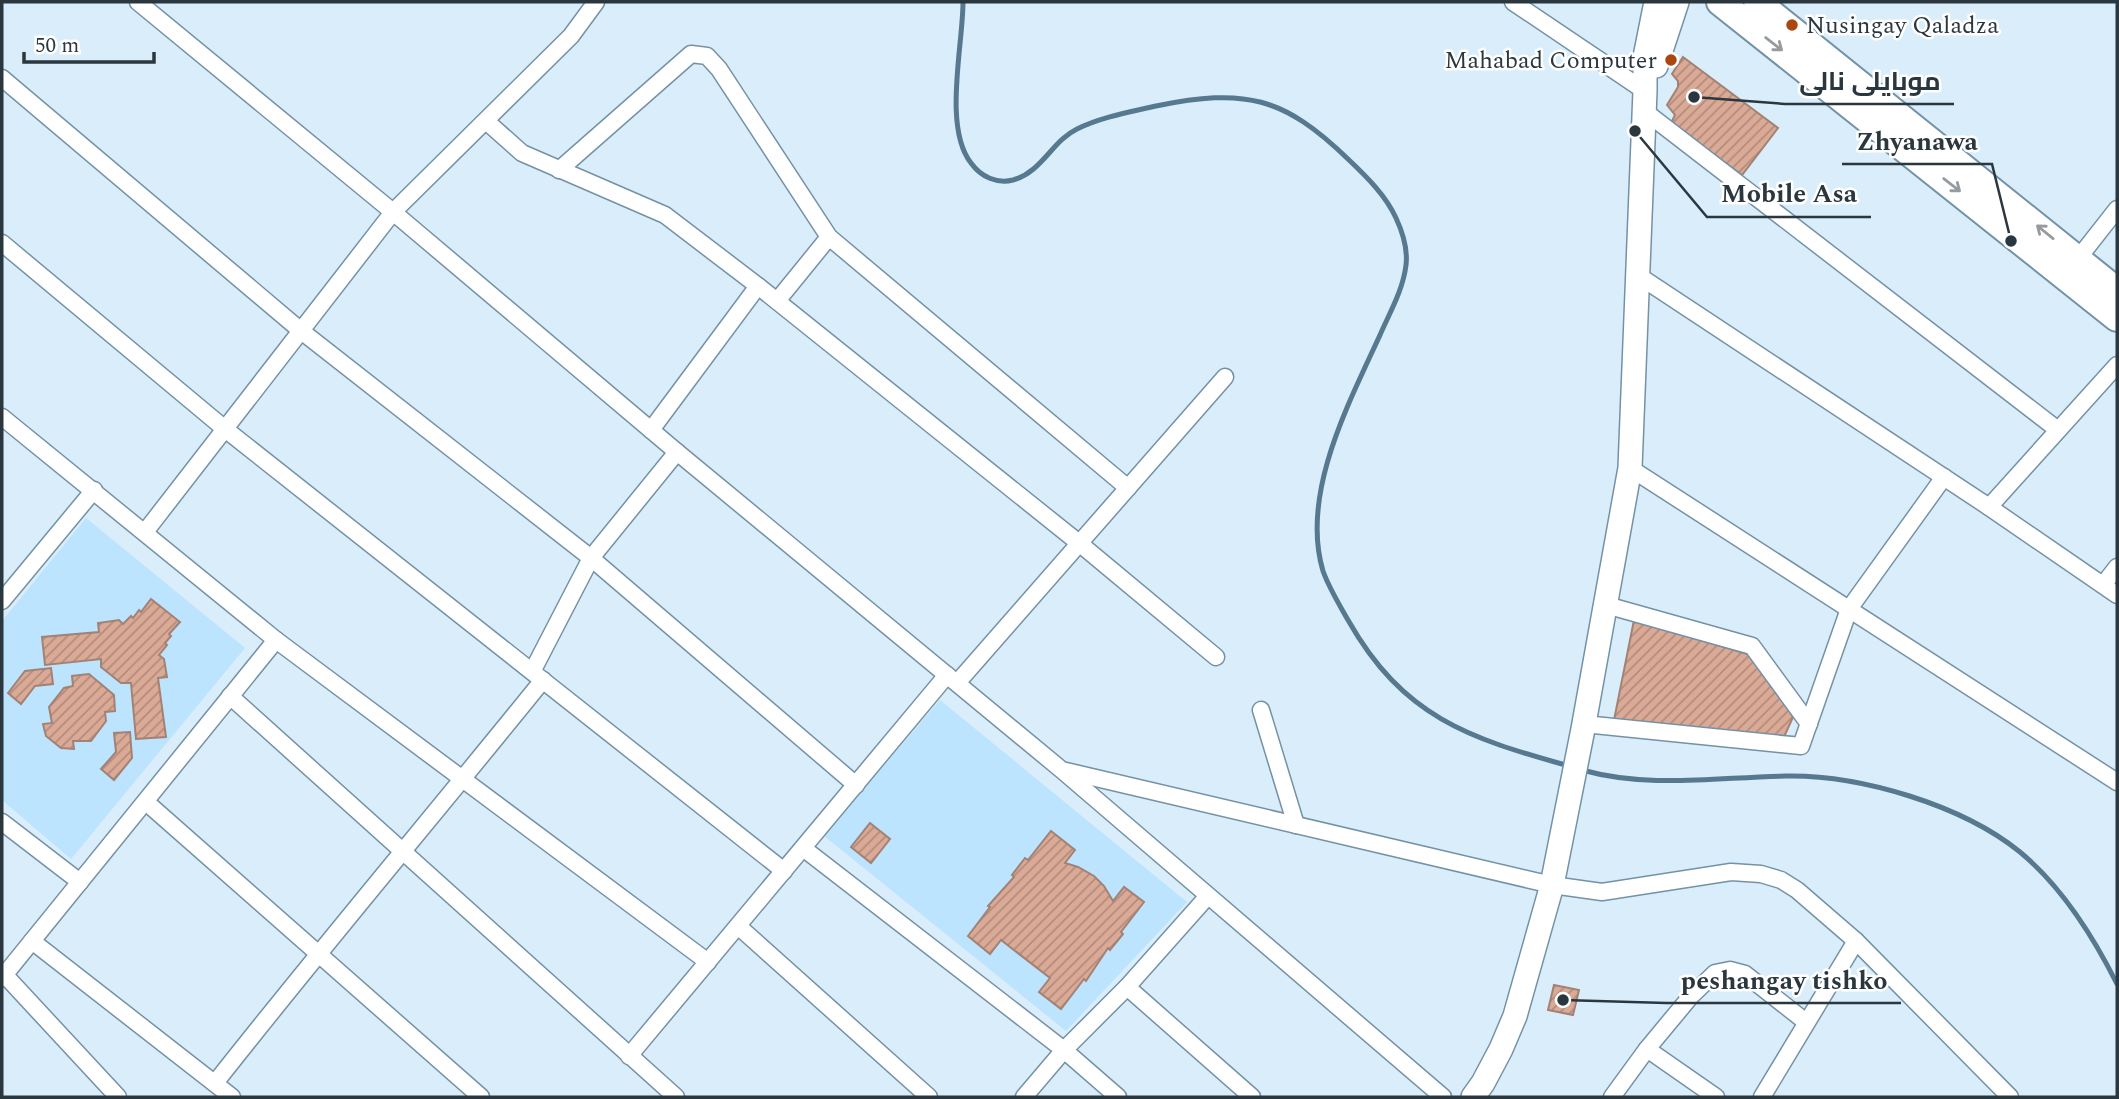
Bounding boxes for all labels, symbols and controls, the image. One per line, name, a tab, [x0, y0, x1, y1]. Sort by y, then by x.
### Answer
place label: Nusingay Qaladza	[1806, 8, 1999, 44]
marker: Nusingay Qaladza	[1784, 17, 1800, 33]
scale bar	[24, 21, 154, 65]
text: 50 m	[35, 30, 79, 62]
one-way arrow	[1764, 36, 1782, 52]
place label: Mahabad Computer	[1444, 43, 1657, 79]
marker: Mahabad Computer	[1663, 52, 1679, 68]
callout: موبايلى نالى	[1785, 57, 1954, 104]
text: موبايلى نالى	[1799, 62, 1941, 102]
callout: Zhyanawa	[1842, 117, 1992, 164]
text: Zhyanawa	[1856, 122, 1978, 162]
callout: Mobile Asa	[1707, 170, 1871, 217]
text: Mobile Asa	[1721, 174, 1858, 214]
one-way arrow	[1943, 178, 1961, 193]
one-way arrow	[2036, 225, 2055, 240]
callout: peshangay tishko	[1666, 956, 1901, 1003]
text: peshangay tishko	[1680, 961, 1888, 1001]

